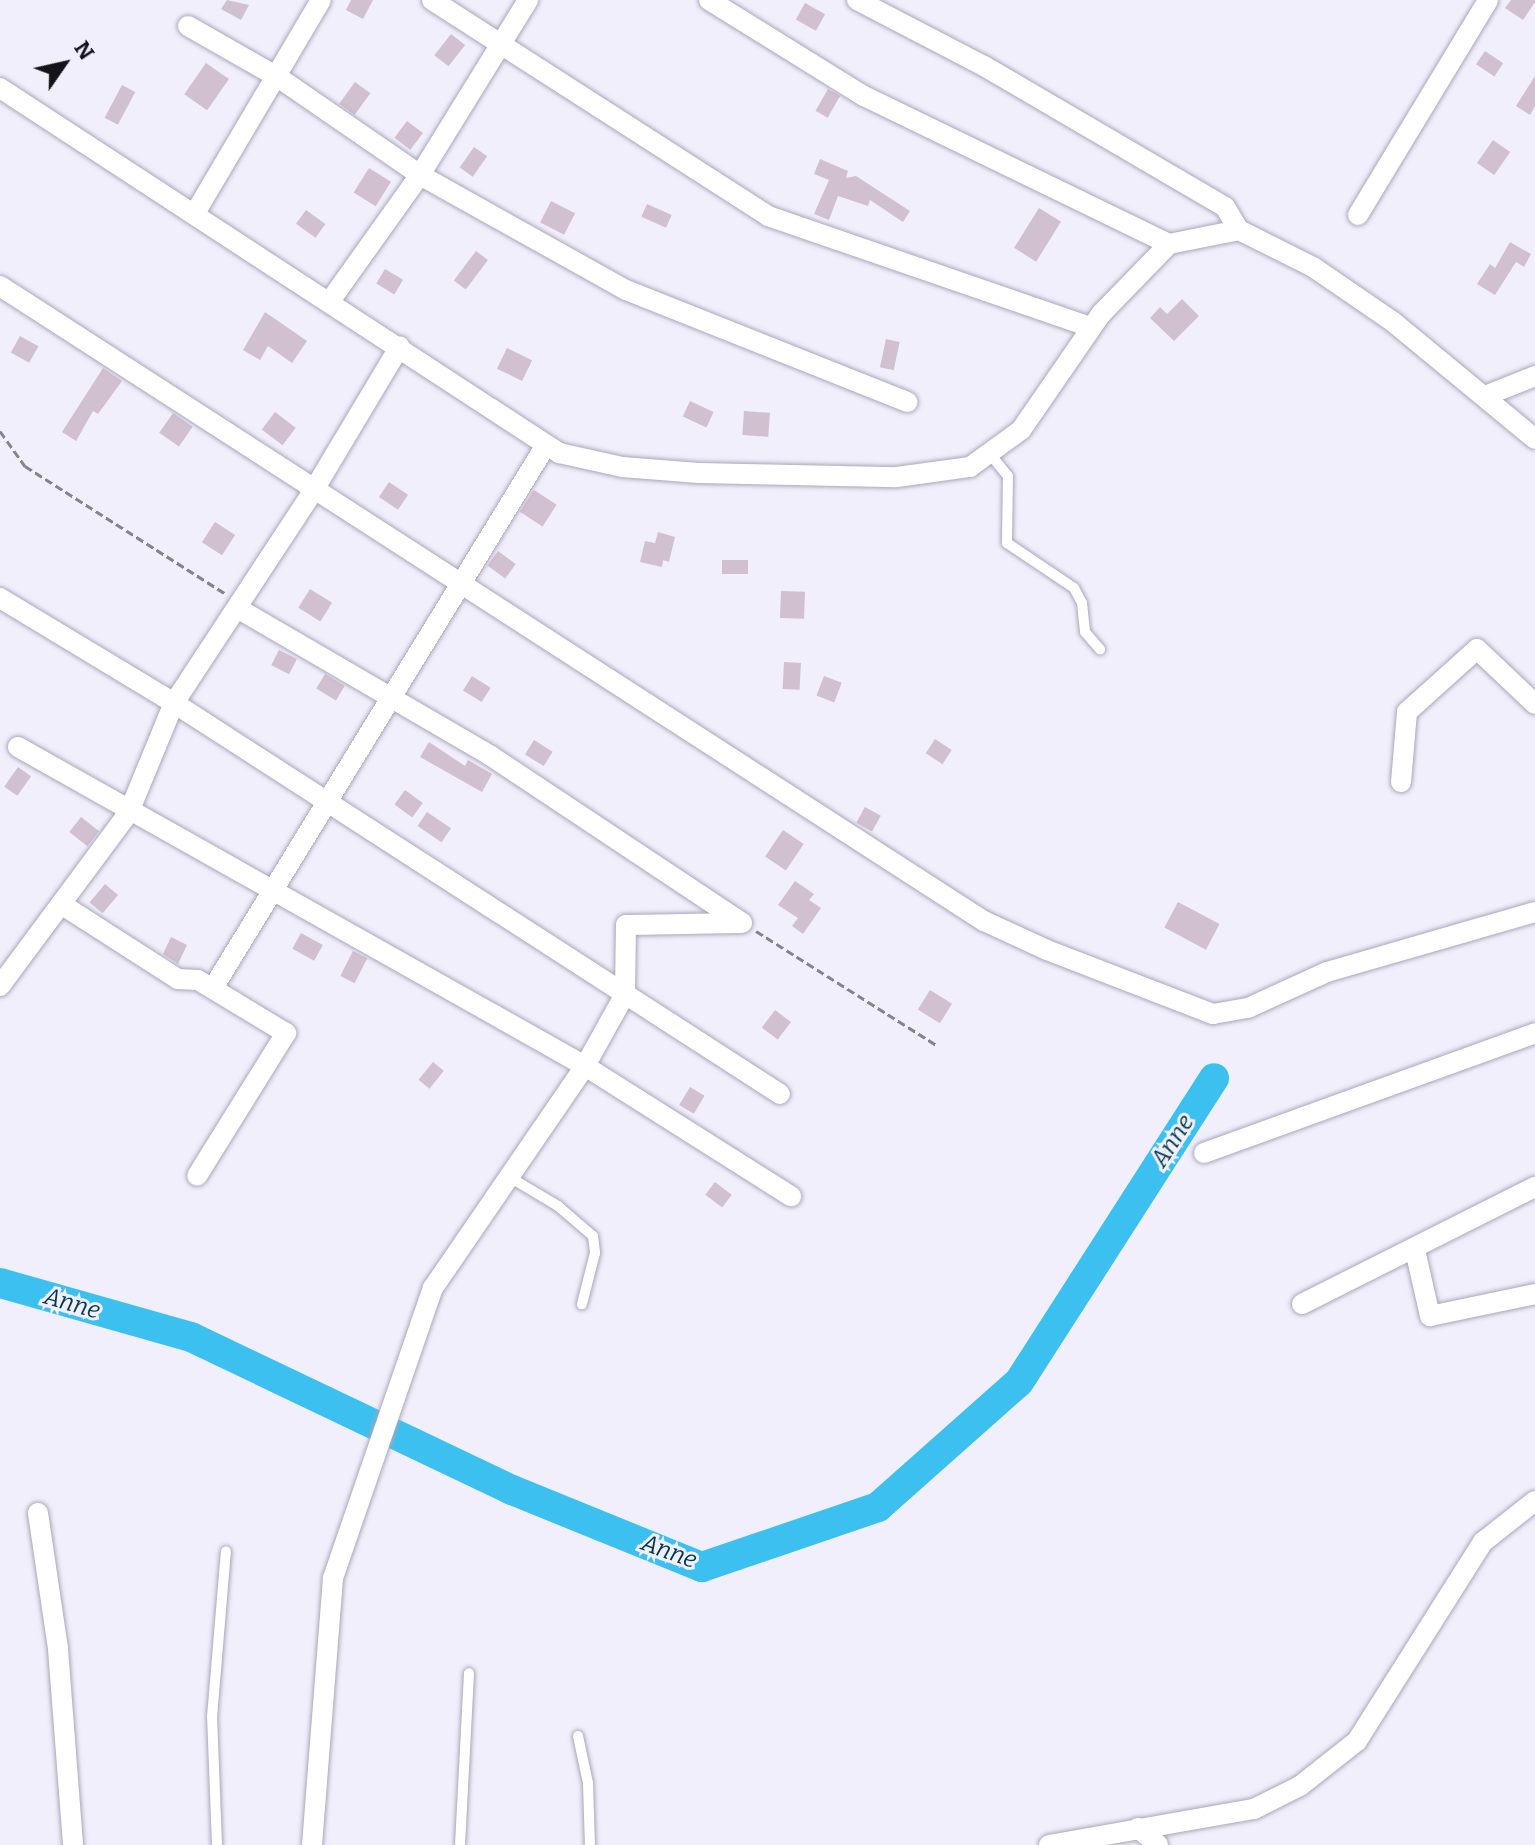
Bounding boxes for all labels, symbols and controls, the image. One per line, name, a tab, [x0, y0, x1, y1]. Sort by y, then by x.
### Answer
north arrow	[24, 24, 104, 104]
text: N	[68, 36, 100, 65]
water label: Anne	[1145, 1109, 1201, 1173]
water label: Anne	[41, 1282, 103, 1326]
water label: Anne	[637, 1529, 701, 1575]

